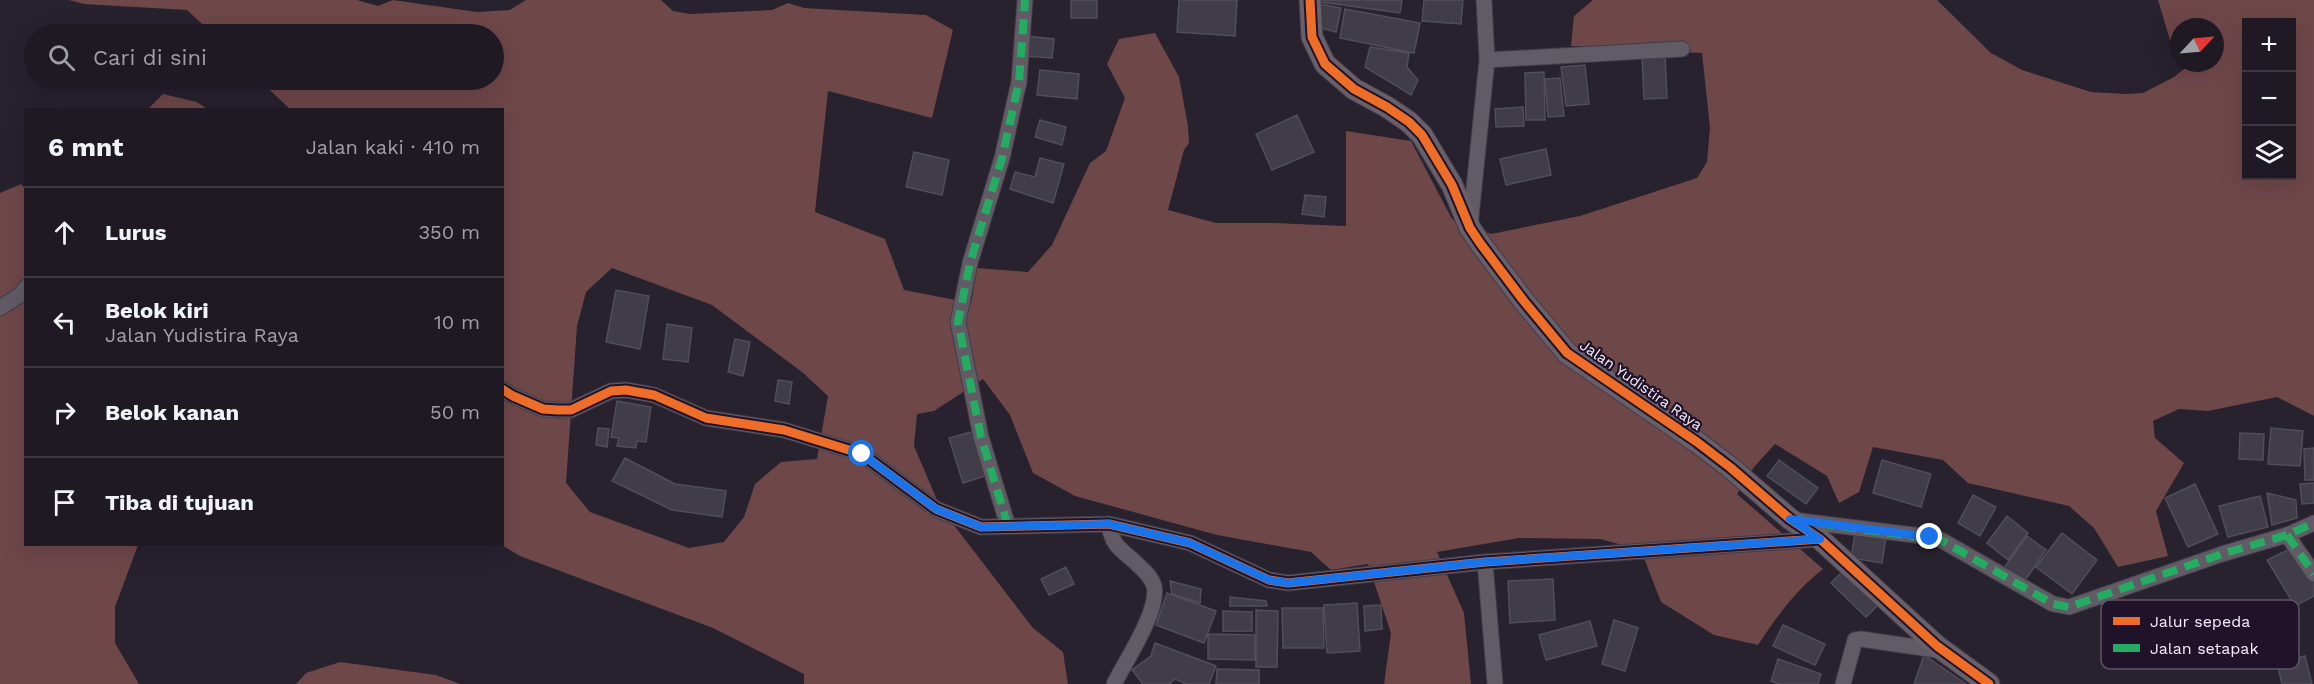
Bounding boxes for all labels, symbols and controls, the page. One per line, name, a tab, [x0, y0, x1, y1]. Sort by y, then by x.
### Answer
north arrow	[2170, 18, 2224, 72]
map controls	[2242, 18, 2296, 180]
button: +	[2242, 18, 2296, 72]
search box	[24, 24, 504, 90]
icon: search	[45, 41, 78, 74]
text: Cari di sini	[93, 45, 207, 70]
button: −	[2242, 72, 2296, 126]
button: layers	[2242, 126, 2296, 180]
text: 6 mnt	[48, 132, 123, 162]
text: Jalan kaki · 410 m	[306, 135, 480, 159]
icon: ahead	[48, 216, 81, 249]
text: Lurus	[105, 220, 167, 245]
text: 350 m	[418, 220, 480, 244]
text: Belok kiri	[105, 298, 209, 323]
icon: left	[48, 306, 81, 339]
text: 10 m	[434, 310, 480, 334]
text: Jalan Yudistira Raya	[105, 323, 299, 347]
street label: Jalan Yudistira Raya	[1576, 336, 1706, 434]
icon: right	[48, 396, 81, 429]
text: Belok kanan	[105, 400, 239, 425]
text: 50 m	[430, 400, 480, 424]
route start	[848, 440, 874, 466]
icon: arrive	[48, 486, 81, 519]
text: Tiba di tujuan	[105, 490, 254, 515]
route end	[1916, 523, 1942, 549]
legend	[2101, 600, 2299, 669]
text: Jalur sepeda	[2150, 612, 2250, 631]
text: Jalan setapak	[2150, 639, 2258, 658]

